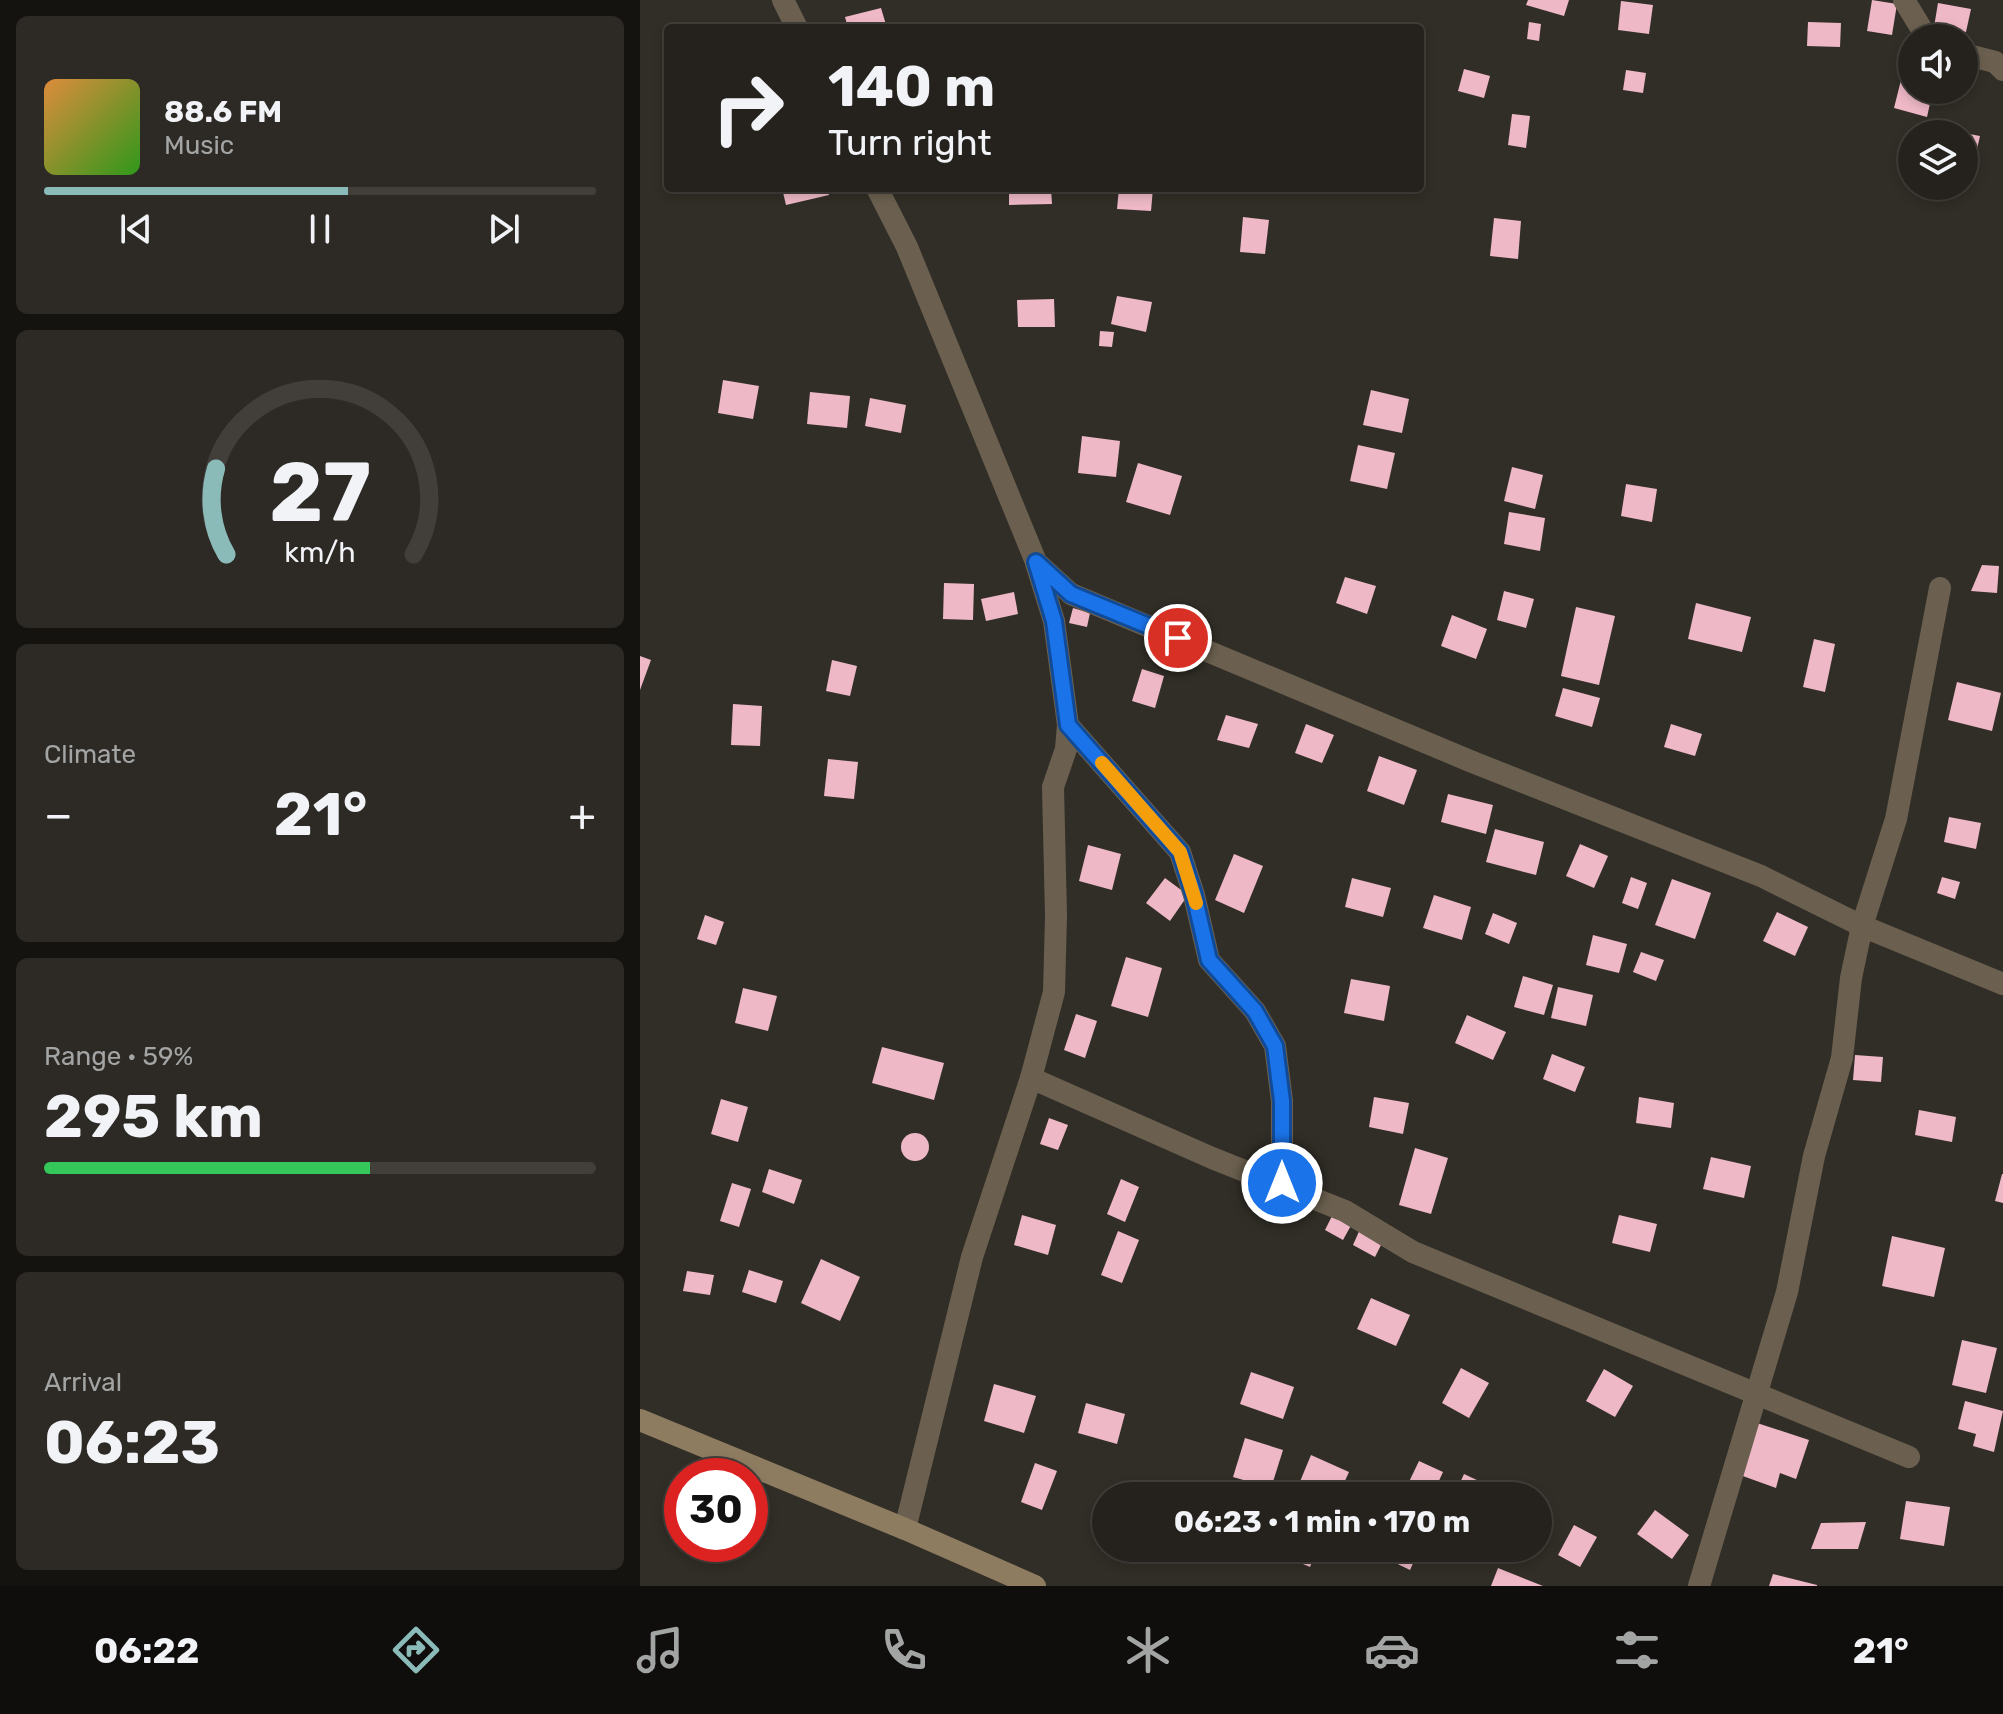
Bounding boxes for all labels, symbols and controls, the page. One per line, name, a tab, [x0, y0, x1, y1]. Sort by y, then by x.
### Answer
map controls	[1898, 24, 1978, 200]
button: sound	[1898, 24, 1978, 104]
text: 140 m	[828, 54, 995, 120]
icon: right	[696, 56, 800, 160]
text: 88.6 FM	[164, 94, 282, 130]
button: layers	[1898, 120, 1978, 200]
text: Turn right	[828, 121, 992, 164]
text: Music	[164, 130, 234, 161]
icon: previous	[114, 207, 158, 251]
icon: pause	[298, 207, 342, 251]
icon: next	[482, 207, 526, 251]
text: 27	[269, 443, 371, 542]
text: km/h	[284, 535, 356, 569]
pin	[1144, 604, 1212, 672]
icon: arrive	[1156, 616, 1200, 660]
text: Climate	[44, 739, 136, 770]
text: 21°	[274, 779, 367, 850]
text: −	[44, 789, 73, 841]
text: +	[569, 789, 596, 841]
text: Range · 59%	[44, 1041, 193, 1072]
text: 295 km	[44, 1081, 263, 1152]
position arrow	[1240, 1141, 1324, 1225]
text: Arrival	[44, 1367, 122, 1398]
text: 06:23	[44, 1407, 220, 1478]
speed limit sign: 30	[664, 1458, 768, 1562]
text: 06:23 · 1 min · 170 m	[1174, 1504, 1470, 1540]
icon: directions	[388, 1622, 444, 1678]
icon: music	[632, 1622, 688, 1678]
icon: phone	[876, 1622, 932, 1678]
icon: climate	[1120, 1622, 1176, 1678]
icon: car	[1364, 1622, 1420, 1678]
icon: filters	[1609, 1622, 1665, 1678]
text: 06:22	[94, 1629, 199, 1672]
text: 21°	[1853, 1629, 1909, 1672]

